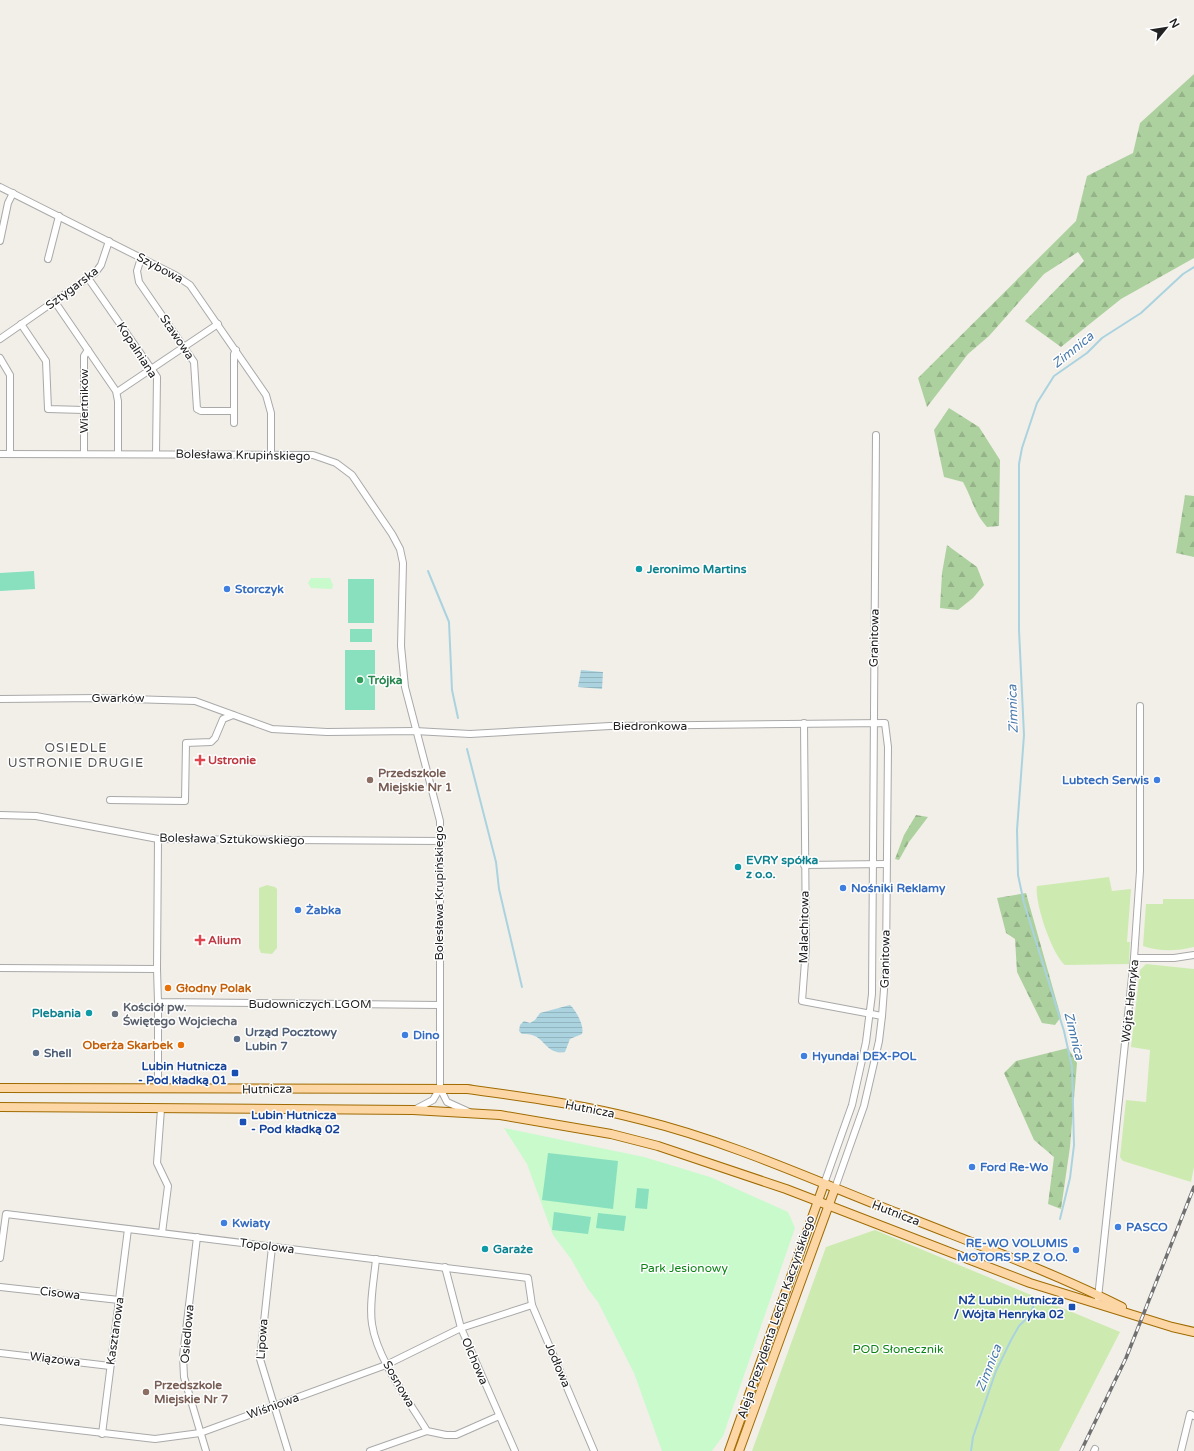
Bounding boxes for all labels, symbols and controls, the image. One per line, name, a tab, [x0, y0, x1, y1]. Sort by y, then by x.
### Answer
north arrow	[1146, 8, 1186, 48]
text: N	[1166, 16, 1182, 30]
street label: Szybowa	[134, 250, 186, 286]
street label: Sztygarska	[43, 264, 101, 312]
street label: Stawowa	[157, 312, 197, 362]
street label: Kopalniana	[114, 319, 160, 381]
water label: Zimnica	[1049, 328, 1098, 372]
street label: Wiertników	[77, 368, 91, 433]
street label: Bolesława Krupińskiego	[175, 447, 311, 463]
place label: Jeronimo Martins	[646, 562, 747, 576]
marker: Jeronimo Martins	[634, 564, 644, 574]
place label: Storczyk	[235, 582, 284, 597]
marker: Storczyk	[222, 584, 232, 594]
street label: Granitowa	[866, 609, 882, 667]
place label: Trójka	[367, 673, 403, 688]
marker: Trójka	[355, 675, 365, 685]
water label: Zimnica	[1004, 684, 1022, 734]
street label: Gwarków	[91, 691, 145, 705]
street label: Biedronkowa	[613, 719, 687, 733]
district label: OSIEDLE USTRONIE DRUGIE	[8, 740, 144, 771]
place label: Ustronie	[208, 753, 256, 767]
marker: Ustronie	[195, 755, 205, 765]
place label: Przedszkole Miejskie Nr 1	[378, 766, 452, 795]
place label: Lubtech Serwis	[1062, 773, 1149, 787]
marker: Przedszkole Miejskie Nr 1	[365, 775, 375, 785]
marker: Lubtech Serwis	[1152, 775, 1162, 785]
street label: Bolesława Krupińskiego	[432, 826, 446, 960]
street label: Bolesława Sztukowskiego	[159, 831, 305, 847]
place label: EVRY spółka z o.o.	[746, 853, 818, 881]
marker: EVRY spółka z o.o.	[733, 862, 743, 872]
place label: Nośniki Reklamy	[851, 881, 946, 896]
marker: Nośniki Reklamy	[838, 883, 848, 893]
street label: Malachitowa	[796, 891, 812, 963]
place label: Żabka	[306, 903, 341, 917]
marker: Żabka	[293, 905, 303, 915]
street label: Granitowa	[877, 930, 893, 988]
place label: Alium	[208, 933, 241, 947]
marker: Alium	[195, 935, 205, 945]
street label: Wójta Henryka	[1119, 959, 1141, 1043]
place label: Głodny Polak	[176, 981, 252, 996]
marker: Głodny Polak	[163, 983, 173, 993]
street label: Budowniczych LGOM	[248, 997, 372, 1011]
place label: Kościół pw. Świętego Wojciecha	[123, 1000, 237, 1029]
place label: Plebania	[32, 1006, 81, 1020]
marker: Plebania	[84, 1008, 94, 1018]
marker: Kościół pw. Świętego Wojciecha	[110, 1009, 120, 1019]
water label: Zimnica	[1060, 1010, 1088, 1062]
place label: Urząd Pocztowy Lubin 7	[245, 1025, 338, 1053]
place label: Dino	[413, 1028, 439, 1042]
marker: Dino	[400, 1030, 410, 1040]
marker: Urząd Pocztowy Lubin 7	[232, 1034, 242, 1044]
place label: Oberża Skarbek	[83, 1038, 173, 1052]
marker: Oberża Skarbek	[176, 1040, 186, 1050]
place label: Shell	[44, 1046, 71, 1060]
marker: Shell	[31, 1048, 41, 1058]
place label: Hyundai DEX-POL	[812, 1049, 916, 1064]
marker: Hyundai DEX-POL	[799, 1051, 809, 1061]
place label: Lubin Hutnicza - Pod kładką 01	[138, 1059, 227, 1087]
marker: Lubin Hutnicza - Pod kładką 01	[230, 1068, 240, 1078]
street label: Hutnicza	[242, 1082, 292, 1096]
street label: Hutnicza	[564, 1097, 616, 1121]
place label: Lubin Hutnicza - Pod kładką 02	[251, 1108, 340, 1136]
marker: Lubin Hutnicza - Pod kładką 02	[238, 1117, 248, 1127]
place label: Ford Re-Wo	[980, 1160, 1048, 1174]
marker: Ford Re-Wo	[967, 1162, 977, 1172]
street label: Hutnicza	[870, 1197, 922, 1229]
street label: Aleja Prezydenta Lecha Kaczyńskiego	[735, 1213, 817, 1421]
place label: Kwiaty	[232, 1216, 271, 1231]
marker: Kwiaty	[219, 1218, 229, 1228]
place label: PASCO	[1126, 1220, 1168, 1234]
marker: PASCO	[1113, 1222, 1123, 1232]
street label: Topolowa	[239, 1236, 295, 1256]
place label: RE-WO VOLUMIS MOTORS SP Z O.O.	[957, 1236, 1069, 1264]
place label: Garaże	[493, 1242, 533, 1256]
marker: Garaże	[480, 1244, 490, 1254]
marker: RE-WO VOLUMIS MOTORS SP Z O.O.	[1071, 1245, 1081, 1255]
park label: Park Jesionowy	[640, 1261, 728, 1275]
street label: Cisowa	[39, 1284, 81, 1302]
place label: NŻ Lubin Hutnicza / Wójta Henryka 02	[954, 1293, 1064, 1322]
street label: Kasztanowa	[103, 1296, 127, 1366]
marker: NŻ Lubin Hutnicza / Wójta Henryka 02	[1067, 1302, 1077, 1312]
street label: Osiedlowa	[177, 1304, 197, 1364]
street label: Lipowa	[254, 1318, 270, 1360]
street label: Olchowa	[459, 1335, 491, 1387]
street label: Jodłowa	[542, 1341, 574, 1389]
park label: POD Słonecznik	[852, 1342, 944, 1356]
water label: Zimnica	[972, 1342, 1006, 1394]
street label: Wiązowa	[29, 1349, 81, 1369]
street label: Sosnowa	[380, 1358, 418, 1410]
place label: Przedszkole Miejskie Nr 7	[154, 1378, 229, 1407]
marker: Przedszkole Miejskie Nr 7	[141, 1387, 151, 1397]
street label: Wiśniowa	[245, 1390, 301, 1422]

